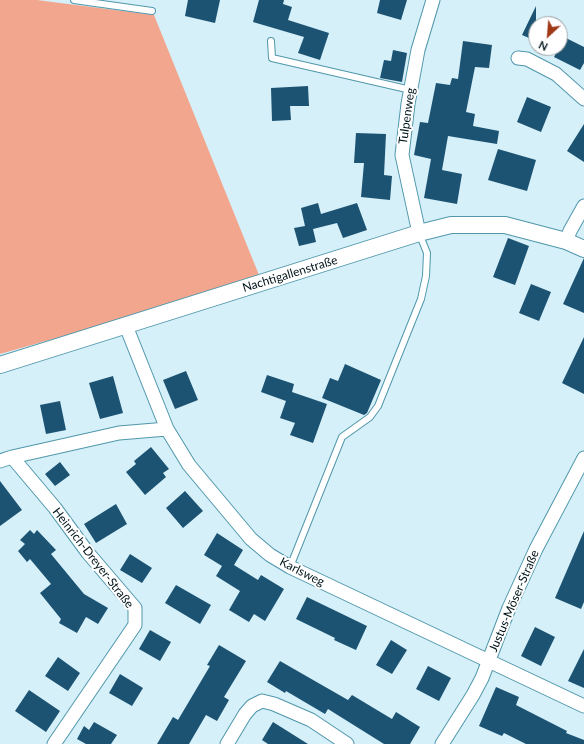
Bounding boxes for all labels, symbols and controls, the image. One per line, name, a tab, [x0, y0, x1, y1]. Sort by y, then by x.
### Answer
north arrow	[528, 16, 568, 56]
text: N	[536, 39, 550, 54]
street label: Tulpenweg	[396, 87, 418, 145]
street label: Nachtigallenstraße	[241, 253, 339, 295]
street label: Heinrich-Dreyer-Straße	[49, 505, 137, 611]
street label: Justus-Möser-Straße	[486, 548, 542, 654]
street label: Karlsweg	[277, 555, 327, 589]

